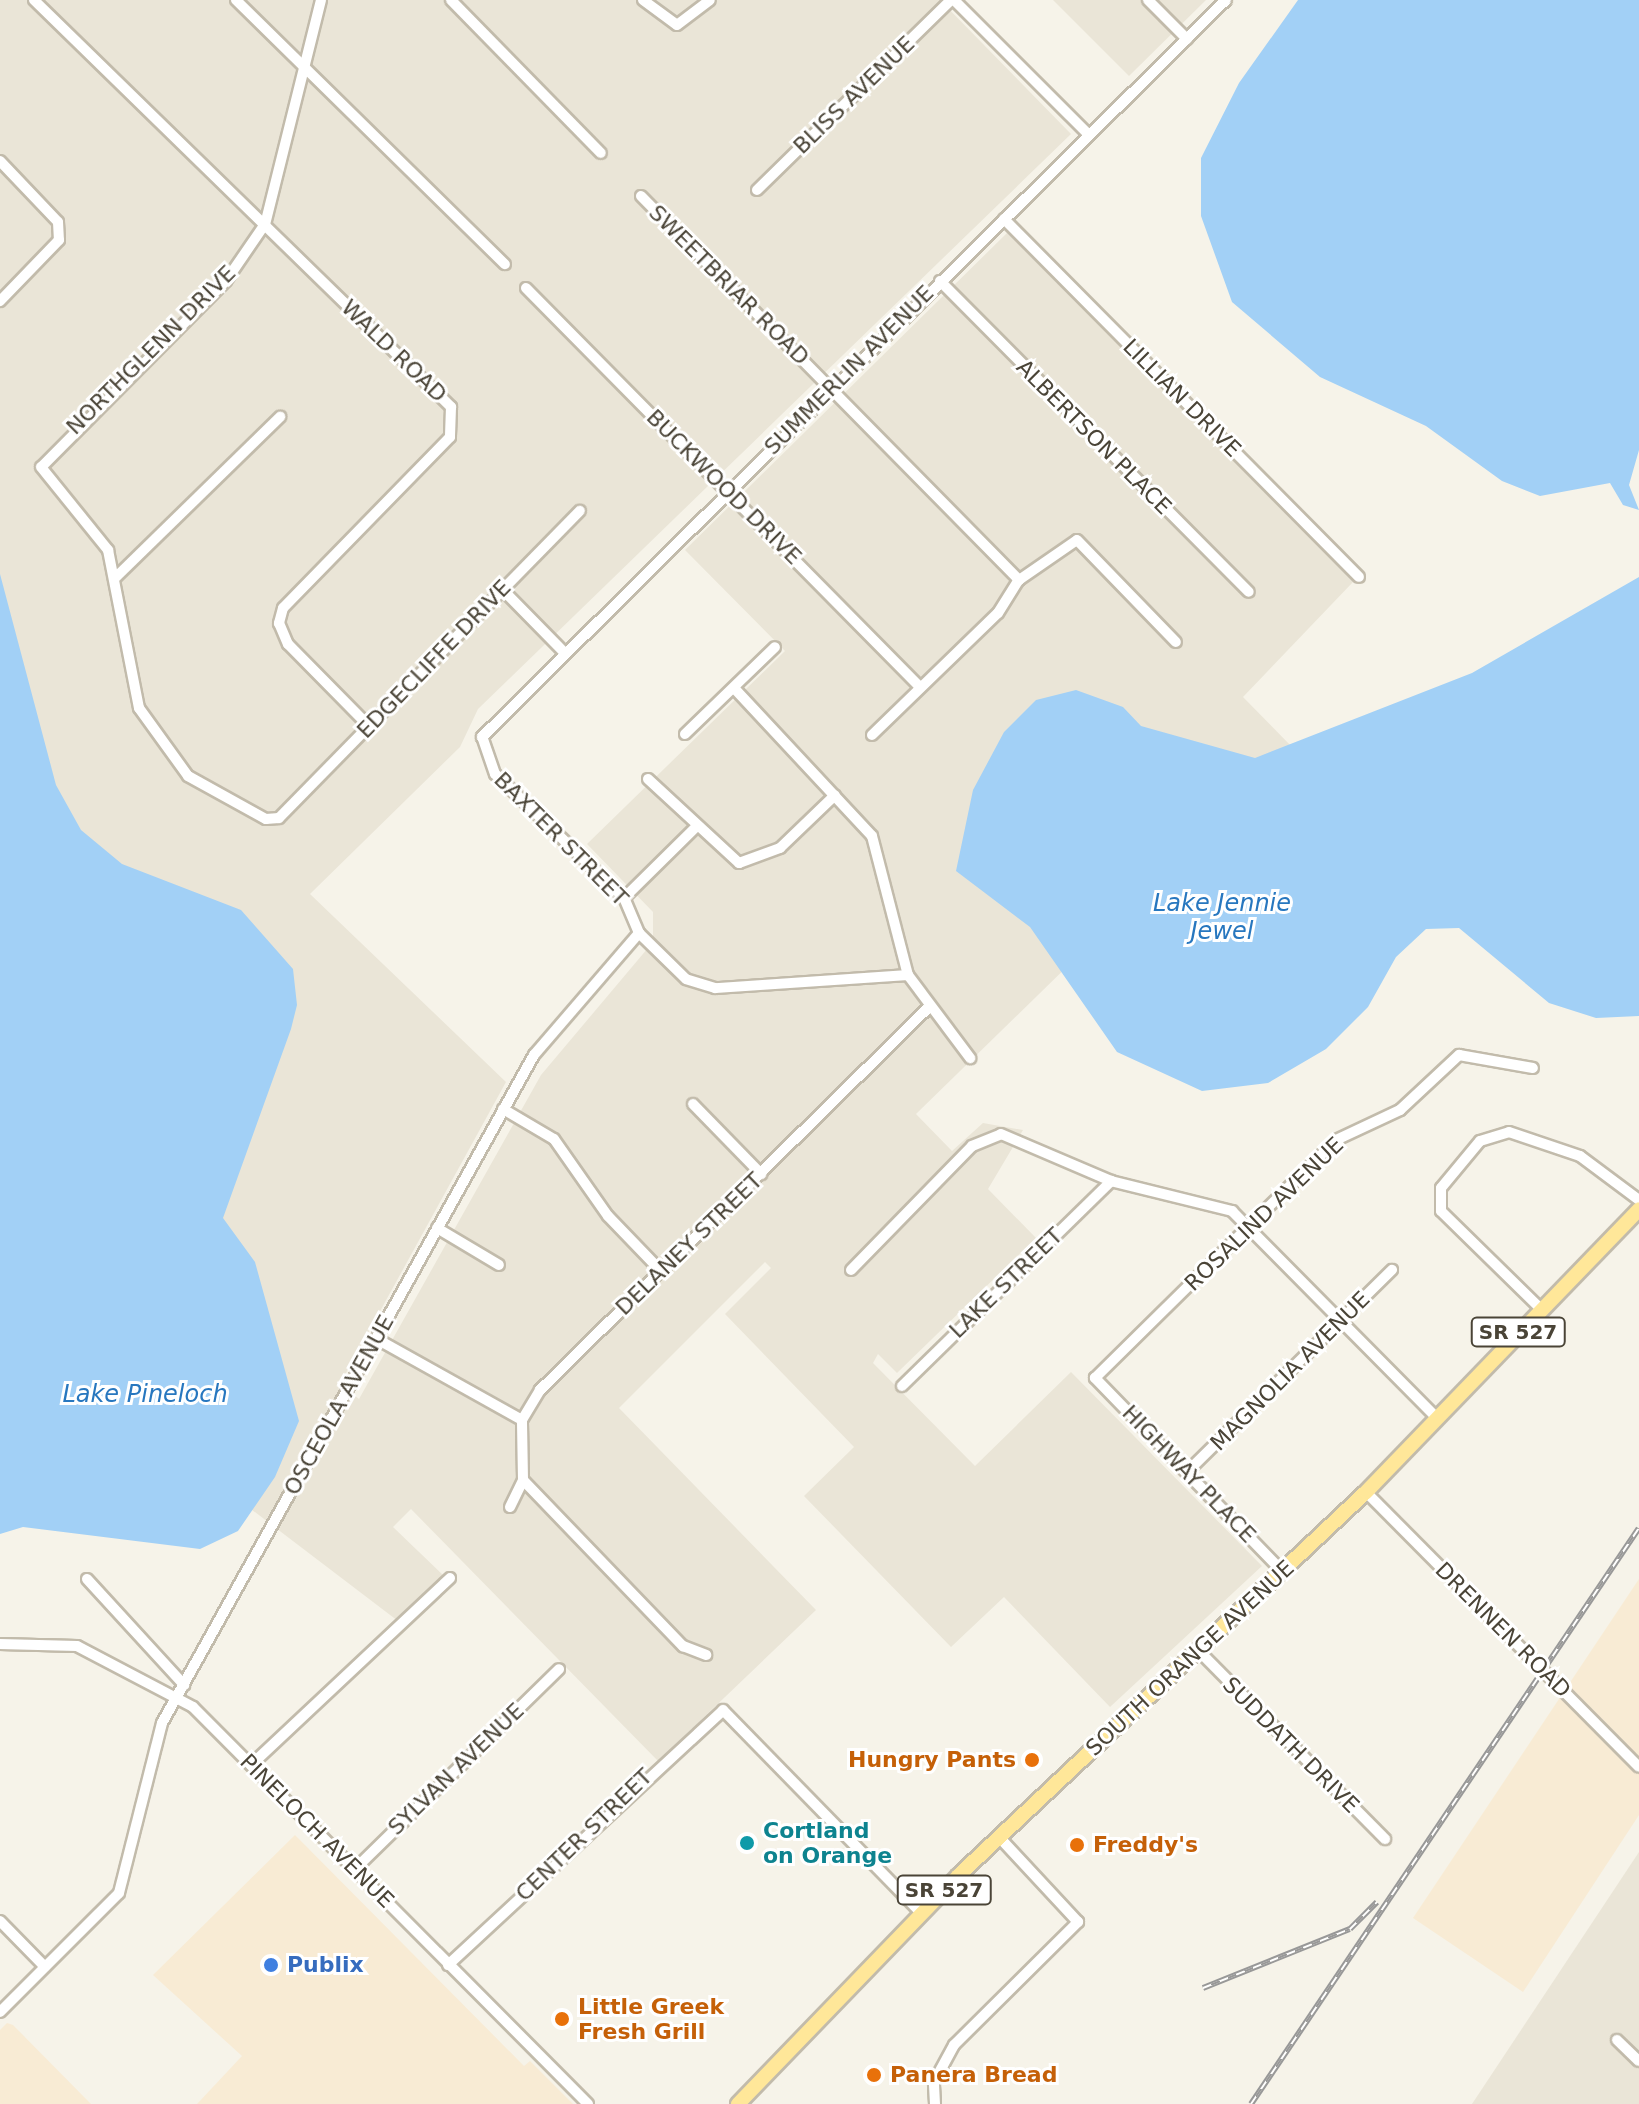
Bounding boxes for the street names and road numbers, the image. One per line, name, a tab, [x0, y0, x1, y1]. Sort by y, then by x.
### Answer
street label: BLISS AVENUE	[788, 31, 920, 159]
street label: SWEETBRIAR ROAD	[644, 200, 814, 370]
street label: NORTHGLENN DRIVE	[61, 260, 241, 440]
street label: SUMMERLIN AVENUE	[759, 280, 939, 460]
street label: WALD ROAD	[336, 294, 452, 408]
street label: LILLIAN DRIVE	[1118, 334, 1246, 462]
street label: ALBERTSON PLACE	[1011, 354, 1177, 520]
street label: BUCKWOOD DRIVE	[641, 404, 807, 570]
street label: EDGECLIFFE DRIVE	[352, 574, 516, 744]
street label: BAXTER STREET	[489, 767, 633, 911]
street label: ROSALIND AVENUE	[1179, 1131, 1349, 1297]
street label: DELANEY STREET	[610, 1167, 768, 1321]
street label: LAKE STREET	[944, 1222, 1068, 1344]
street label: MAGNOLIA AVENUE	[1205, 1286, 1375, 1456]
street label: OSCEOLA AVENUE	[279, 1310, 399, 1500]
road number: SR 527	[1470, 1316, 1566, 1348]
street label: HIGHWAY PLACE	[1117, 1400, 1261, 1548]
street label: SOUTH ORANGE AVENUE	[1081, 1555, 1299, 1761]
street label: DRENNEN ROAD	[1430, 1557, 1576, 1703]
street label: SUDDATH DRIVE	[1217, 1671, 1365, 1819]
street label: SYLVAN AVENUE	[383, 1698, 529, 1840]
street label: PINELOCH AVENUE	[235, 1749, 399, 1913]
street label: CENTER STREET	[510, 1763, 658, 1907]
road number: SR 527	[896, 1874, 992, 1906]

